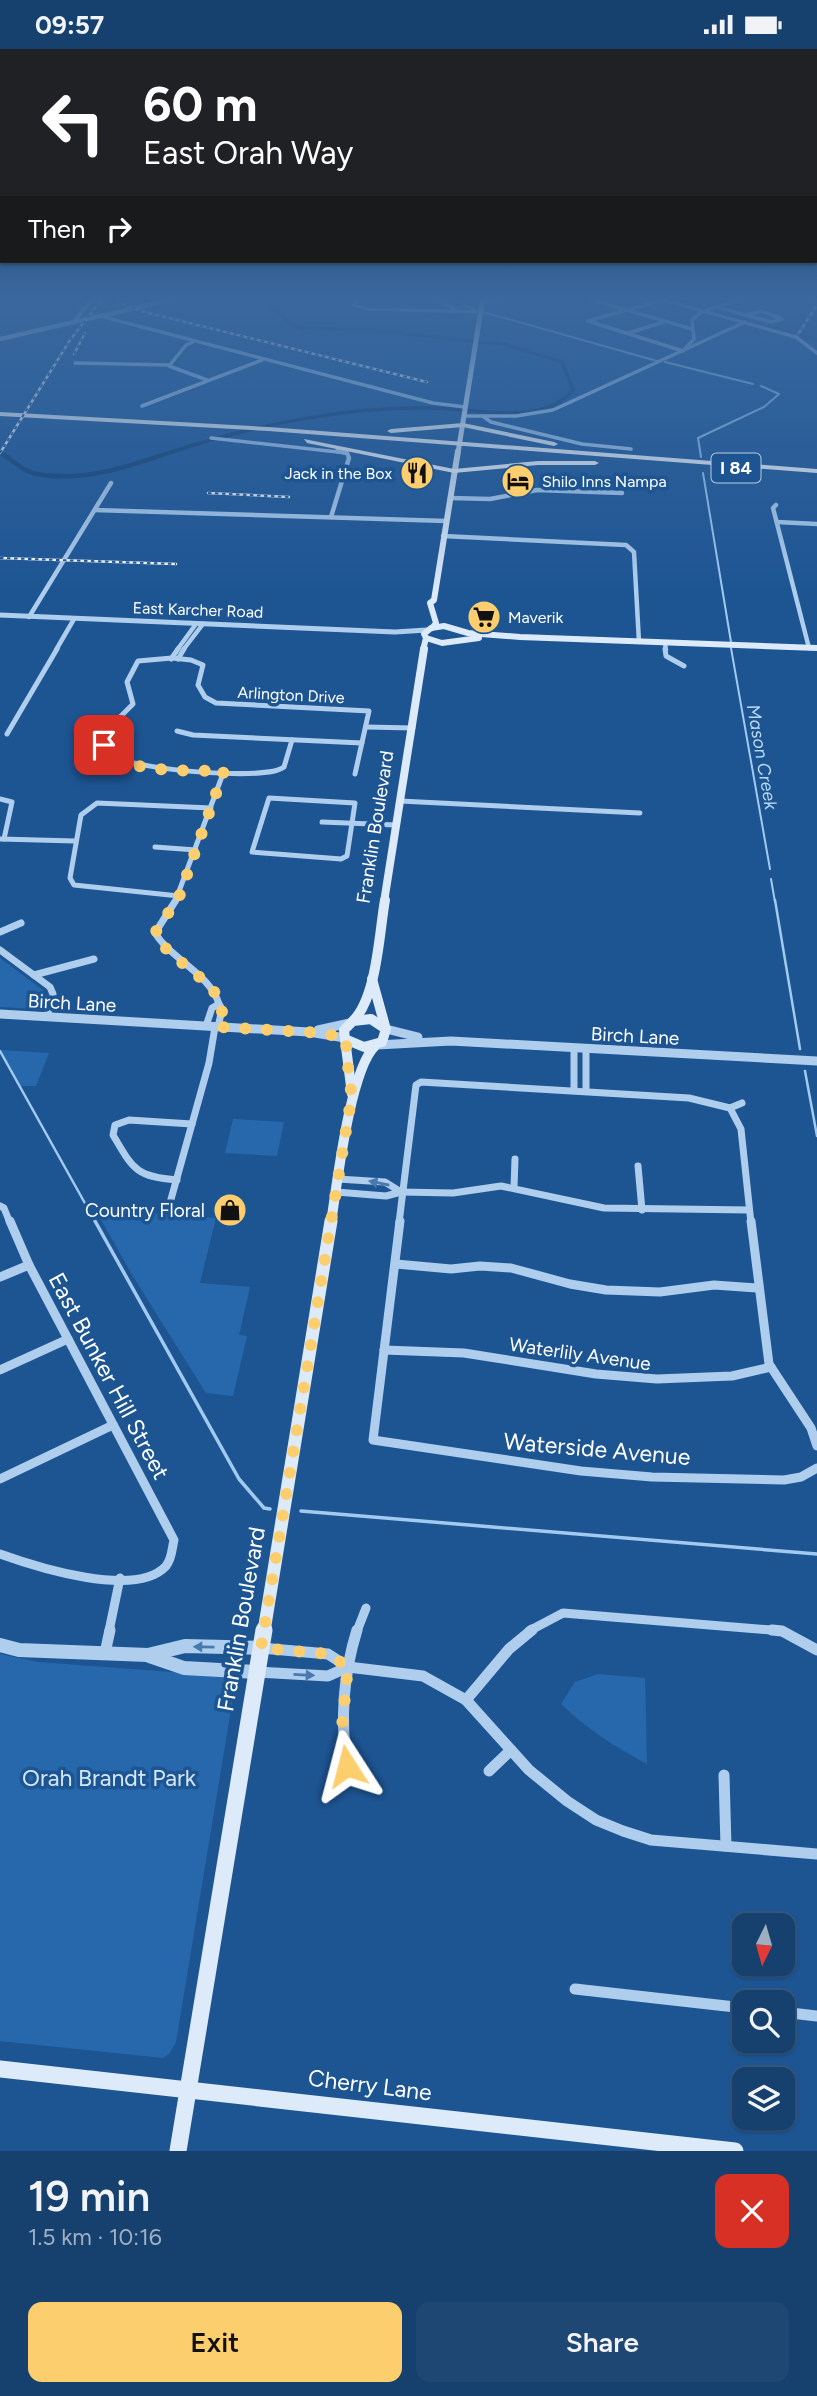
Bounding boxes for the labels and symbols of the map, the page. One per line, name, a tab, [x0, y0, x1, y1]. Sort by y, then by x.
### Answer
road number: I 84	[712, 453, 760, 482]
restaurant icon: Jack in the Box	[398, 454, 436, 492]
hotel icon: Shilo Inns Nampa	[499, 462, 537, 500]
place label: Jack in the Box	[284, 464, 392, 483]
place label: Shilo Inns Nampa	[542, 472, 667, 491]
street label: East Karcher Road	[132, 598, 264, 622]
supermarket icon: Maverik	[465, 598, 503, 636]
place label: Maverik	[508, 608, 564, 627]
street label: Arlington Drive	[237, 683, 345, 707]
water label: Mason Creek	[742, 703, 782, 813]
pin	[74, 715, 134, 775]
street label: Franklin Boulevard	[352, 749, 398, 905]
street label: Birch Lane	[27, 989, 117, 1017]
street label: Birch Lane	[590, 1022, 680, 1050]
one-way arrow	[368, 1178, 390, 1189]
shop icon: Country Floral	[211, 1191, 249, 1229]
place label: Country Floral	[85, 1199, 205, 1222]
street label: East Bunker Hill Street	[43, 1268, 175, 1484]
street label: Waterlily Avenue	[508, 1333, 652, 1375]
street label: Waterside Avenue	[502, 1427, 692, 1471]
street label: Franklin Boulevard	[211, 1525, 271, 1713]
one-way arrow	[193, 1641, 215, 1653]
one-way arrow	[293, 1670, 315, 1681]
position arrow	[310, 1729, 384, 1803]
park label: Orah Brandt Park	[22, 1764, 197, 1792]
north arrow	[732, 1913, 794, 1976]
street label: Cherry Lane	[307, 2064, 433, 2106]

